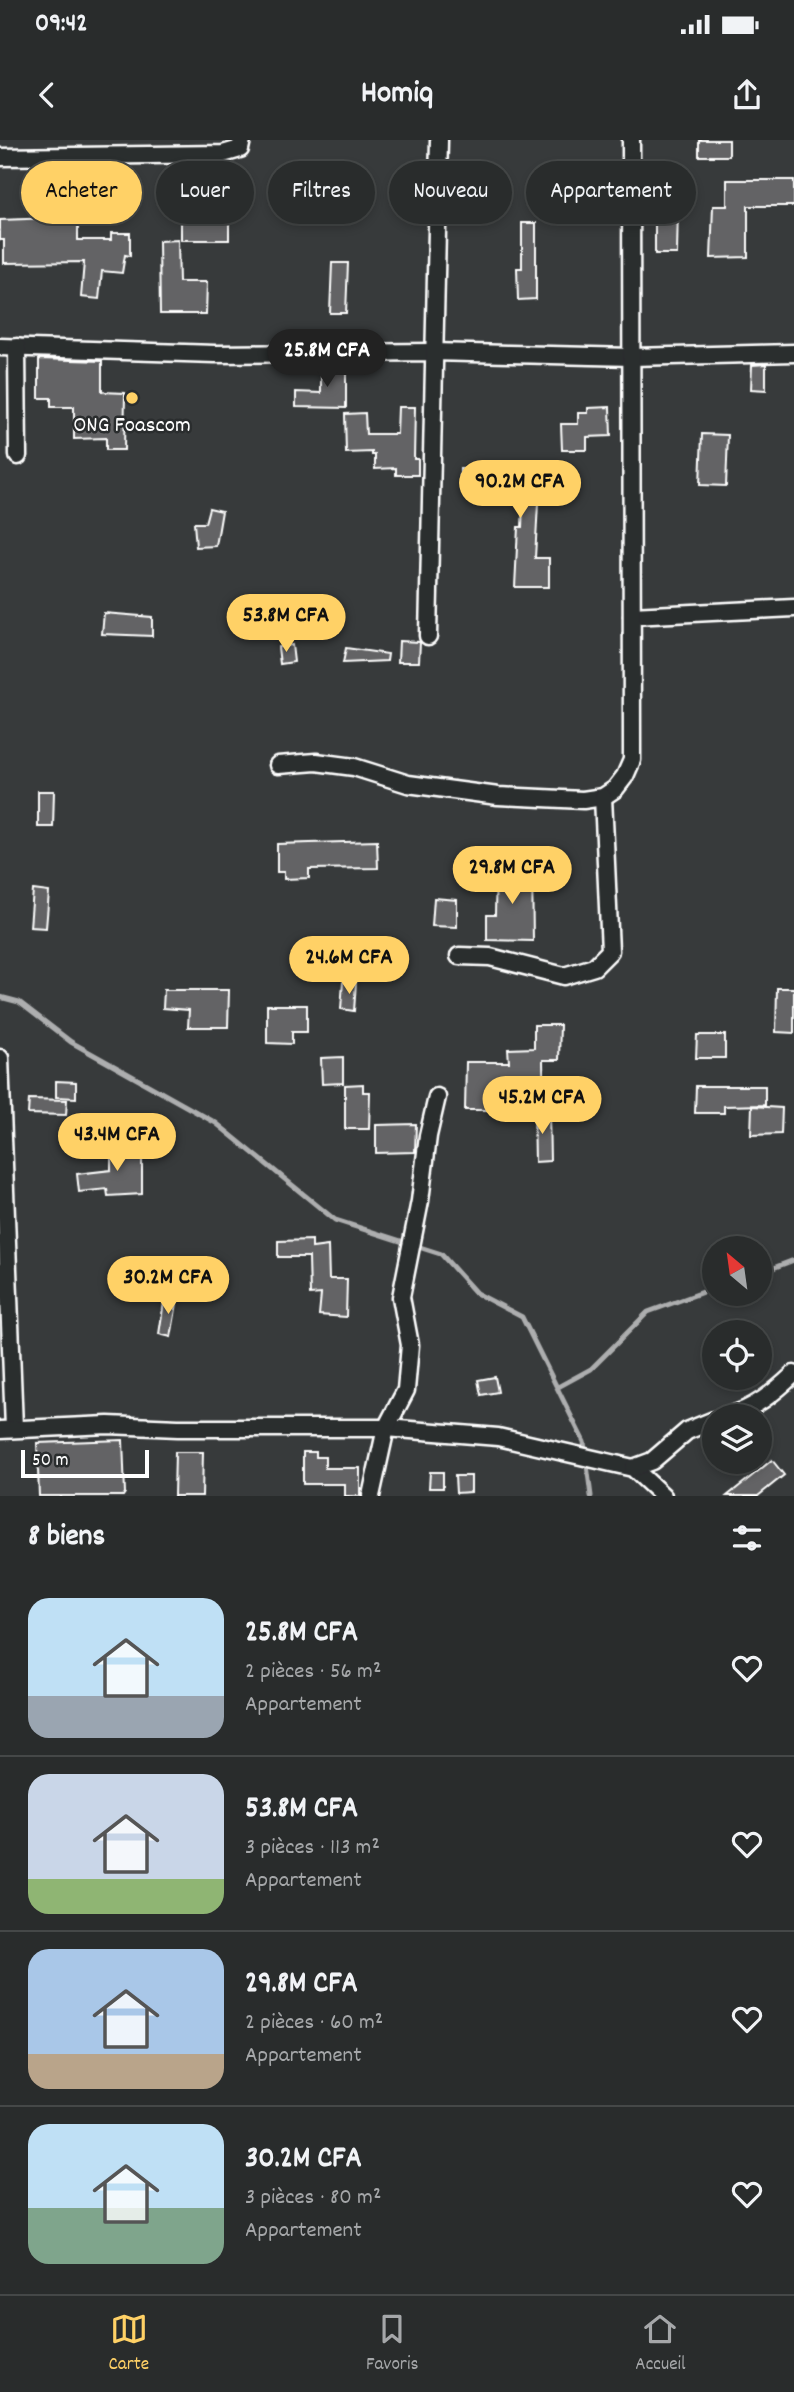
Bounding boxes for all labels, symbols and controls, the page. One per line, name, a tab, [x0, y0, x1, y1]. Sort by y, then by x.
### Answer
text: 09:42	[35, 6, 88, 43]
text: Homiq	[361, 72, 433, 118]
icon: back	[28, 76, 66, 114]
icon: share	[728, 76, 766, 114]
chip: Acheter	[21, 161, 142, 224]
chip: Louer	[156, 161, 254, 224]
chip: Filtres	[268, 161, 375, 224]
chip: Nouveau	[389, 161, 512, 224]
chip: Appartement	[526, 161, 696, 224]
pin: 25.8M CFA	[247, 330, 407, 389]
text: 25.8M CFA	[284, 335, 370, 368]
marker: ONG Foascom	[124, 390, 140, 406]
place label: ONG Foascom	[73, 410, 191, 443]
pin: 90.2M CFA	[440, 460, 600, 520]
text: 90.2M CFA	[475, 466, 565, 499]
pin: 53.8M CFA	[206, 594, 366, 654]
text: 53.8M CFA	[243, 600, 329, 633]
pin: 29.8M CFA	[432, 846, 592, 906]
text: 29.8M CFA	[469, 852, 555, 885]
pin: 24.6M CFA	[269, 936, 429, 996]
text: 24.6M CFA	[305, 942, 393, 975]
pin: 45.2M CFA	[462, 1076, 622, 1136]
text: 45.2M CFA	[499, 1082, 586, 1115]
pin: 43.4M CFA	[37, 1114, 197, 1173]
text: 43.4M CFA	[74, 1119, 160, 1152]
north arrow	[702, 1236, 772, 1306]
map controls	[702, 1236, 772, 1474]
pin: 30.2M CFA	[88, 1256, 248, 1316]
text: 30.2M CFA	[123, 1262, 213, 1295]
button: locate	[702, 1320, 772, 1390]
button: layers	[702, 1404, 772, 1474]
scale bar	[21, 1447, 149, 1479]
text: 50 m	[32, 1448, 69, 1475]
text: 8 biens	[28, 1517, 105, 1560]
icon: filters	[728, 1519, 766, 1557]
text: 25.8M CFA	[245, 1613, 358, 1656]
icon: home	[84, 1626, 168, 1710]
icon: heart	[728, 1649, 766, 1687]
text: 2 pièces · 56 m²	[245, 1656, 381, 1689]
text: Appartement	[245, 1689, 362, 1722]
text: 53.8M CFA	[245, 1789, 358, 1832]
icon: home	[84, 1802, 168, 1886]
icon: heart	[728, 1825, 766, 1863]
text: 3 pièces · 113 m²	[245, 1832, 380, 1865]
text: Appartement	[245, 1865, 362, 1898]
text: 29.8M CFA	[245, 1964, 358, 2007]
icon: home	[84, 1977, 168, 2061]
icon: heart	[728, 2000, 766, 2038]
text: 2 pièces · 60 m²	[245, 2007, 383, 2040]
text: Appartement	[245, 2040, 362, 2073]
text: 30.2M CFA	[245, 2139, 362, 2182]
icon: home	[84, 2152, 168, 2236]
icon: heart	[728, 2175, 766, 2213]
text: 3 pièces · 80 m²	[245, 2182, 381, 2215]
text: Appartement	[245, 2215, 362, 2248]
tab: Carte	[108, 2310, 149, 2379]
tab: Favoris	[366, 2310, 418, 2379]
tab: Accueil	[635, 2310, 686, 2379]

